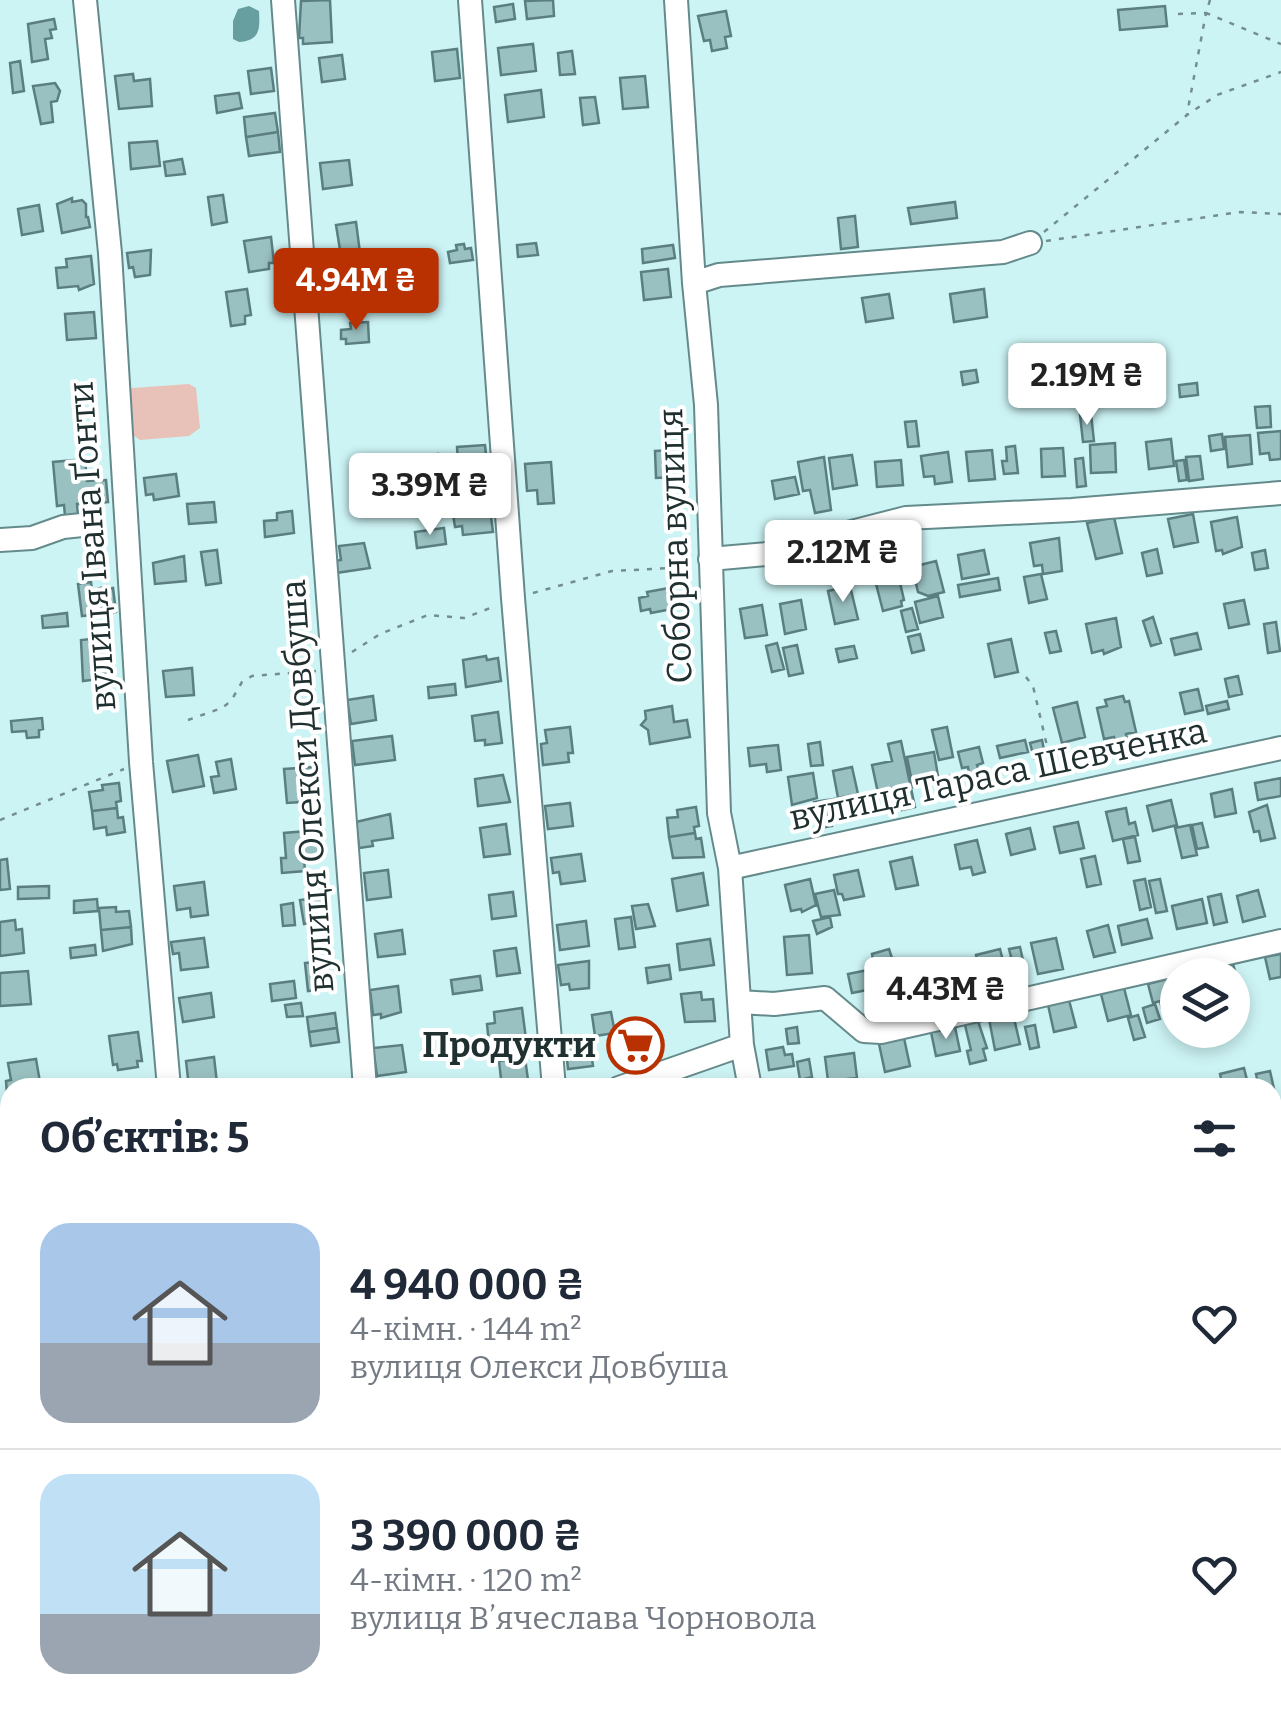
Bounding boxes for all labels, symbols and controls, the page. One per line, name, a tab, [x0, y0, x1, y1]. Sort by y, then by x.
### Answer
pin: 4.94M ₴	[264, 248, 448, 333]
text: 4.94M ₴	[296, 261, 416, 299]
pin: 2.19M ₴	[995, 343, 1179, 428]
text: 2.19M ₴	[1030, 356, 1144, 394]
street label: вулиця Івана Ґонти	[60, 380, 124, 712]
street label: Соборна вулиця	[649, 408, 701, 684]
pin: 3.39M ₴	[338, 453, 522, 538]
text: 3.39M ₴	[371, 466, 489, 504]
pin: 2.12M ₴	[751, 520, 935, 605]
text: 2.12M ₴	[787, 533, 899, 571]
street label: вулиця Олекси Довбуша	[272, 578, 342, 994]
street label: вулиця Тараса Шевченка	[786, 709, 1210, 839]
pin: 4.43M ₴	[854, 957, 1038, 1042]
map controls	[1160, 958, 1250, 1048]
button: layers	[1160, 958, 1250, 1048]
text: 4.43M ₴	[886, 970, 1006, 1008]
supermarket icon: Продукти	[605, 1015, 665, 1075]
place label: Продукти	[422, 1024, 596, 1066]
icon: filters	[1187, 1111, 1242, 1166]
text: Об’єктів: 5	[40, 1113, 250, 1163]
text: 4 940 000 ₴	[350, 1260, 585, 1310]
icon: home	[120, 1263, 240, 1383]
icon: heart	[1187, 1296, 1242, 1351]
text: 4-кімн. · 144 m²	[350, 1310, 582, 1348]
text: вулиця Олекси Довбуша	[350, 1348, 728, 1386]
text: 3 390 000 ₴	[350, 1511, 582, 1561]
icon: home	[120, 1514, 240, 1634]
icon: heart	[1187, 1547, 1242, 1602]
text: 4-кімн. · 120 m²	[350, 1561, 582, 1599]
text: вулиця Вʼячеслава Чорновола	[350, 1599, 816, 1637]

